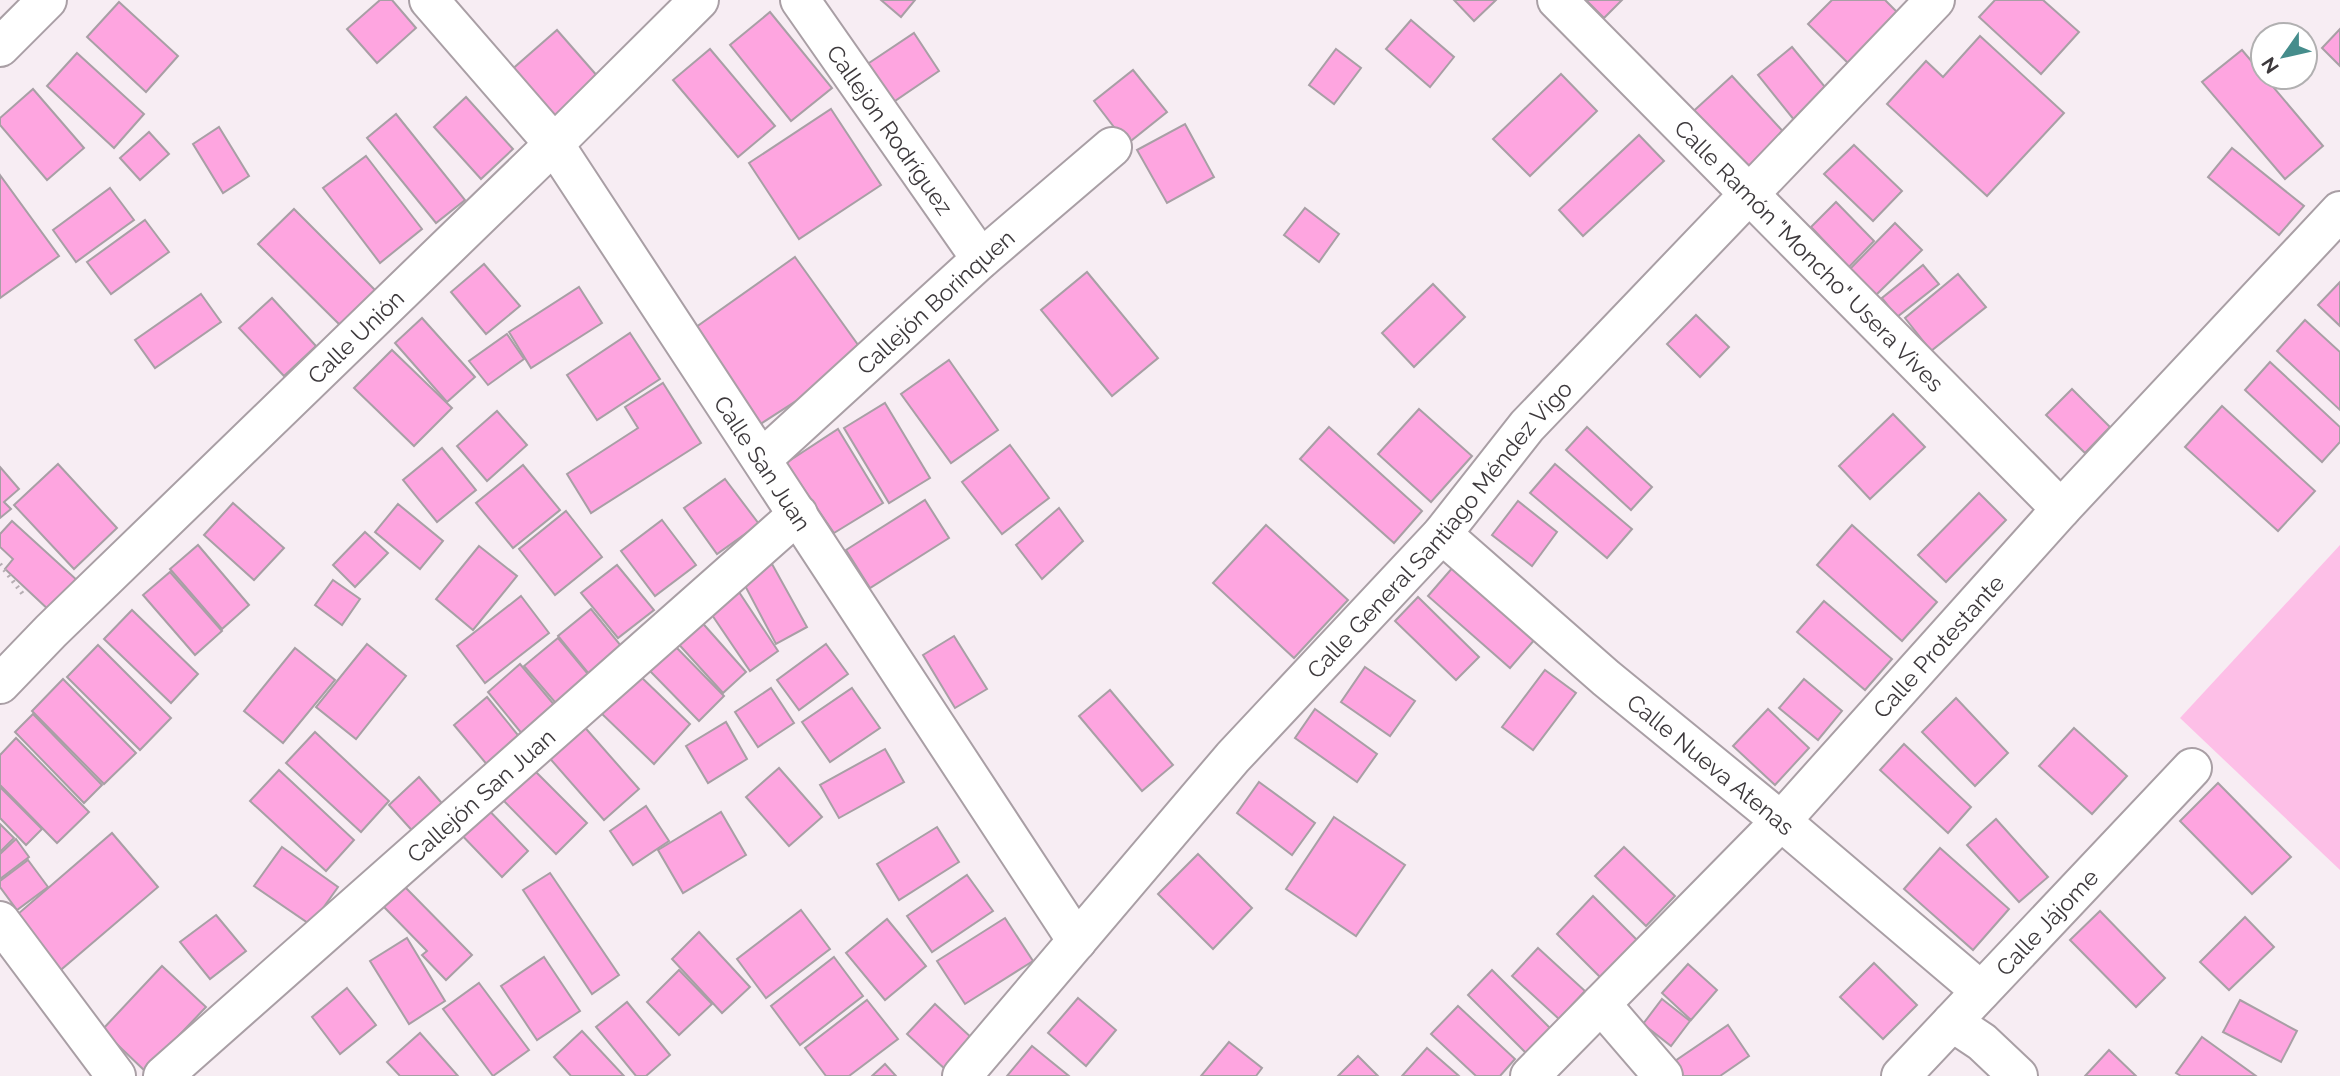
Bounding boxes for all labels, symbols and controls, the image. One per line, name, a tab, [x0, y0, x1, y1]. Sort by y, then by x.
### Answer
north arrow	[2249, 21, 2319, 91]
street label: Callejón Rodríguez	[822, 39, 959, 220]
text: N	[2257, 53, 2283, 78]
street label: Calle Ramón "Moncho" Usera Vives	[1669, 114, 1950, 396]
street label: Callejón Borinquen	[851, 223, 1019, 380]
street label: Calle Unión	[302, 284, 409, 389]
street label: Calle General Santiago Méndez Vigo	[1301, 375, 1577, 683]
street label: Calle San Juan	[709, 390, 817, 535]
street label: Calle Protestante	[1867, 569, 2009, 723]
street label: Calle Nueva Atenas	[1622, 688, 1800, 840]
street label: Callejón San Juan	[401, 722, 560, 868]
street label: Calle Jájome	[1990, 863, 2103, 981]

